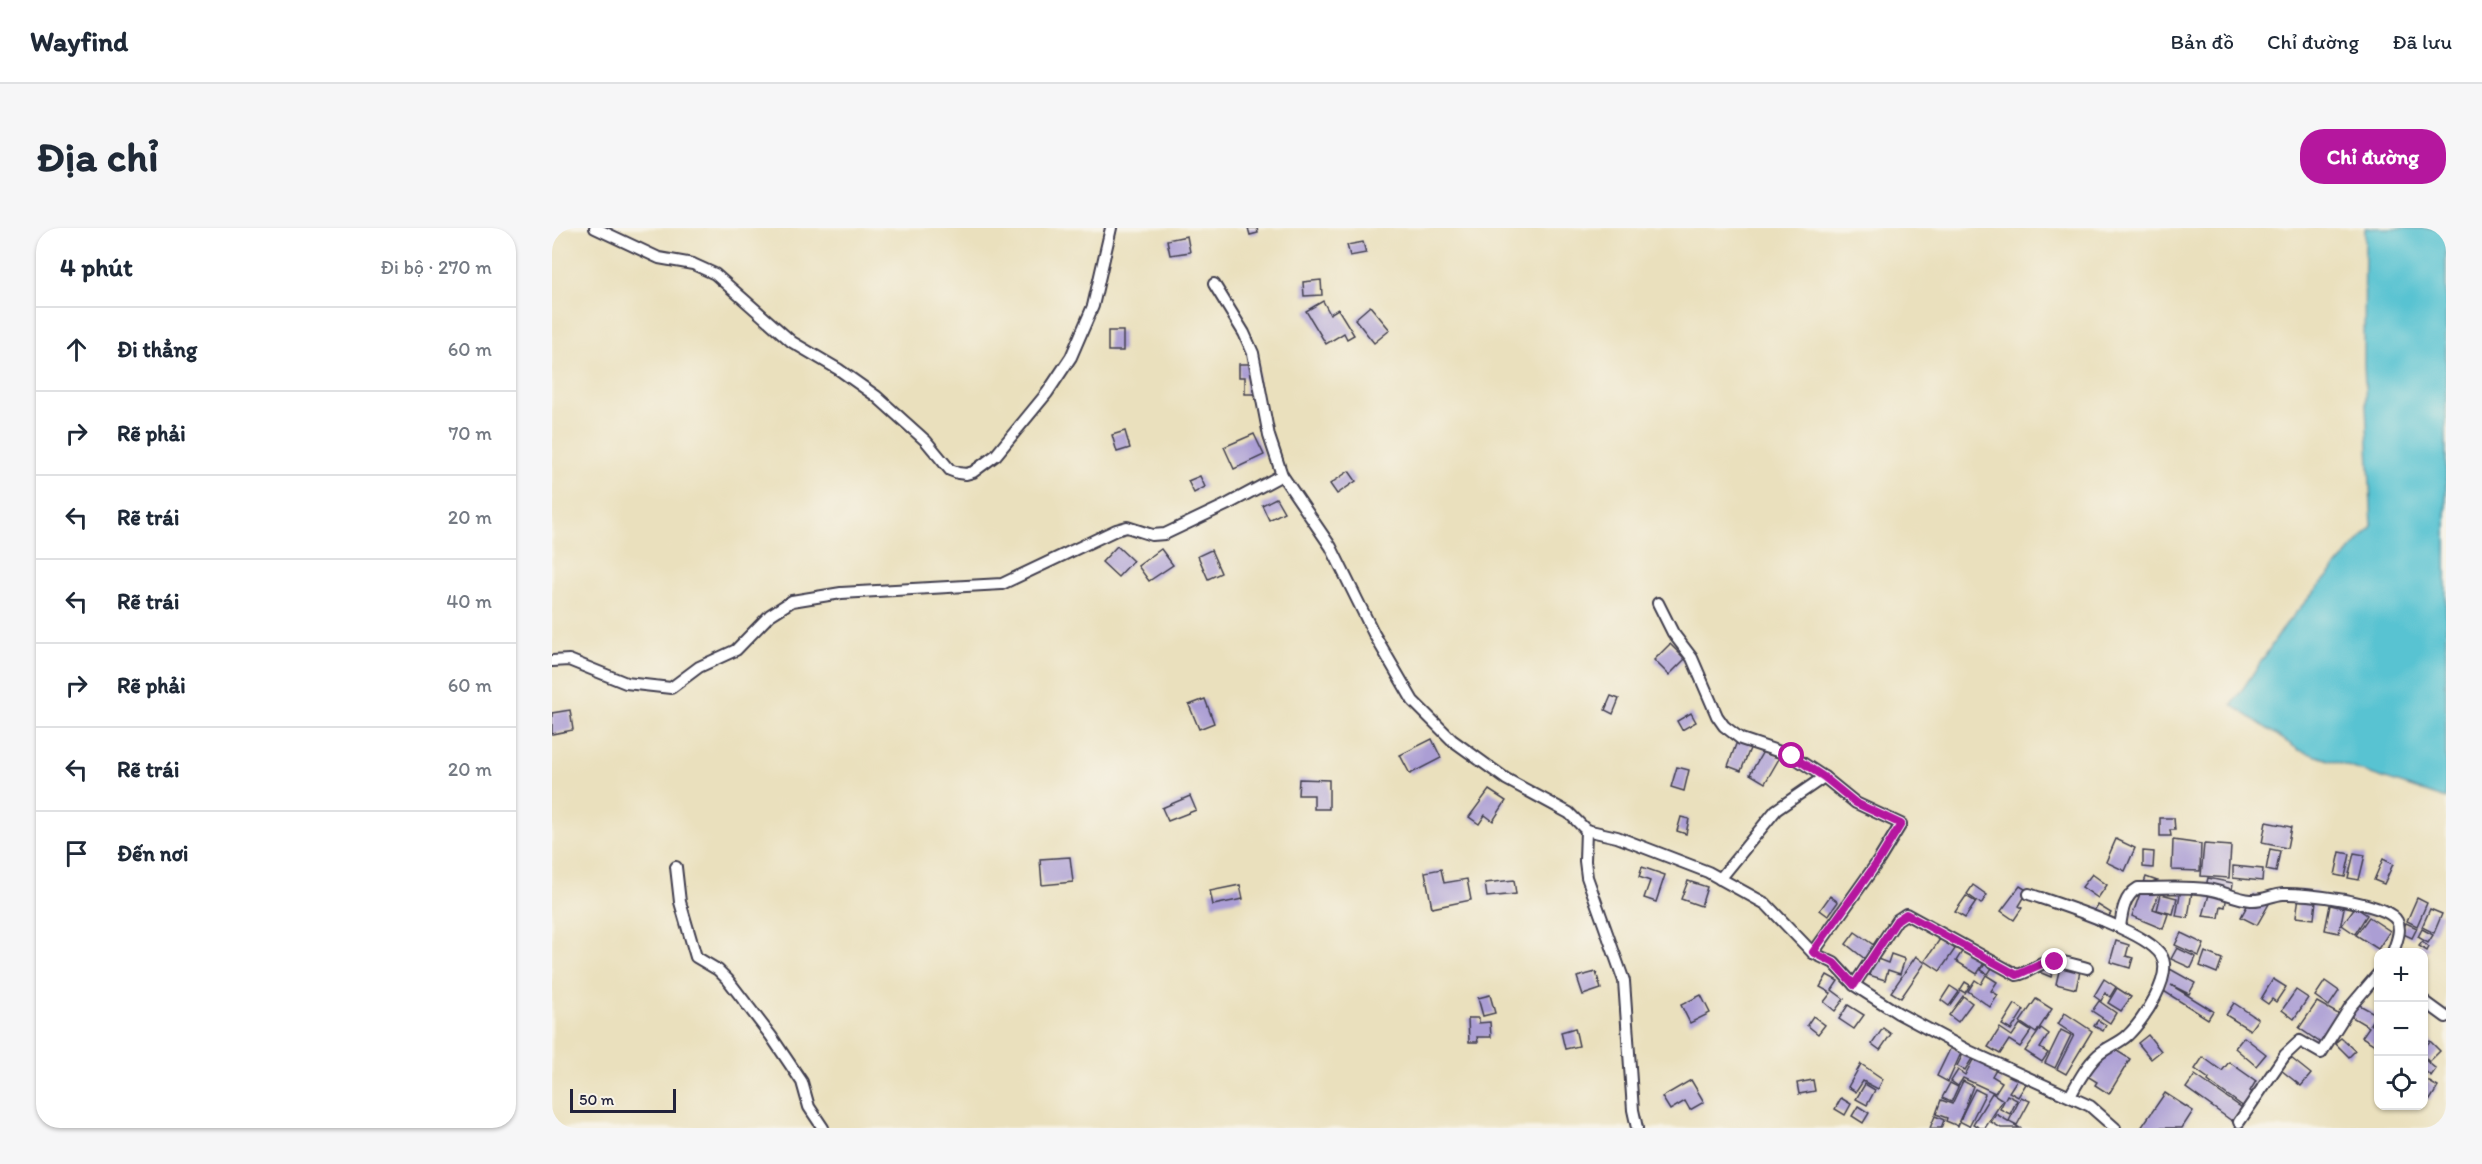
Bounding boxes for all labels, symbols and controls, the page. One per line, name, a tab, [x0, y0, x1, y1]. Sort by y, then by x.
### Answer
text: Wayfind	[30, 24, 128, 58]
text: Bản đồ	[2170, 29, 2234, 54]
text: Chỉ đường	[2267, 29, 2359, 54]
text: Đã lưu	[2392, 29, 2452, 54]
button: Chỉ đường	[2300, 129, 2446, 184]
text: Địa chỉ	[36, 131, 159, 182]
text: 4 phút	[60, 251, 133, 283]
text: Đi bộ · 270 m	[380, 255, 492, 279]
icon: ahead	[60, 333, 93, 366]
text: Đi thẳng	[117, 336, 197, 363]
text: 60 m	[448, 337, 492, 361]
icon: right	[60, 417, 93, 450]
text: Rẽ phải	[117, 420, 186, 447]
text: 70 m	[448, 421, 492, 445]
icon: left	[60, 501, 93, 534]
text: Rẽ trái	[117, 504, 179, 531]
text: 20 m	[448, 505, 492, 529]
icon: left	[60, 585, 93, 618]
text: Rẽ trái	[117, 588, 179, 615]
text: 40 m	[446, 589, 492, 613]
icon: right	[60, 669, 93, 702]
text: Rẽ phải	[117, 672, 186, 699]
text: 60 m	[448, 673, 492, 697]
route start	[1778, 742, 1804, 768]
icon: left	[60, 753, 93, 786]
text: Rẽ trái	[117, 756, 179, 783]
text: 20 m	[448, 757, 492, 781]
icon: arrive	[60, 837, 93, 870]
text: Đến nơi	[117, 840, 189, 867]
route end	[2041, 948, 2067, 974]
map controls	[2374, 948, 2428, 1110]
button: +	[2374, 948, 2428, 1002]
button: −	[2374, 1002, 2428, 1056]
button: locate	[2374, 1056, 2428, 1110]
scale bar	[570, 1086, 676, 1114]
text: 50 m	[579, 1090, 614, 1109]

